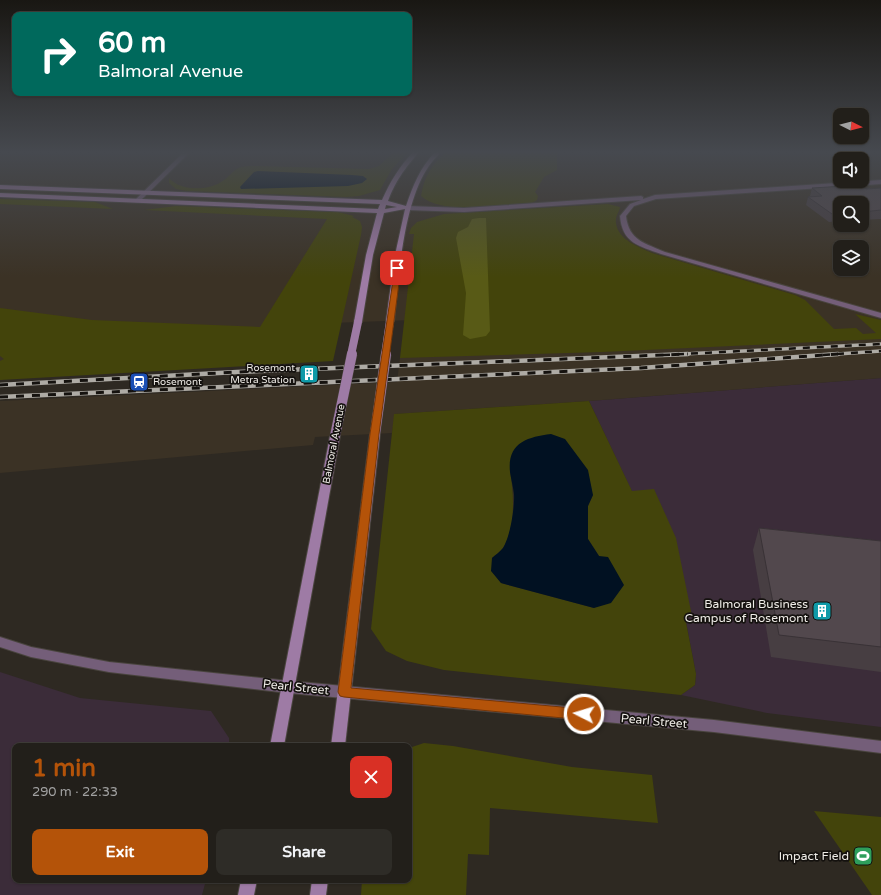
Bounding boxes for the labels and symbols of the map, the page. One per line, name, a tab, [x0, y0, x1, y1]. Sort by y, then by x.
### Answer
north arrow	[833, 108, 869, 144]
pin	[380, 251, 414, 285]
place label: Rosemont Metra Station	[230, 362, 295, 386]
building icon: Rosemont Metra Station	[298, 363, 320, 385]
station icon: Rosemont	[128, 371, 150, 393]
place label: Rosemont	[153, 376, 202, 388]
street label: Balmoral Avenue	[320, 403, 348, 485]
place label: Balmoral Business Campus of Rosemont	[685, 597, 808, 625]
building icon: Balmoral Business Campus of Rosemont	[811, 600, 833, 622]
street label: Pearl Street	[262, 677, 330, 697]
position arrow	[563, 693, 605, 735]
street label: Pearl Street	[620, 711, 688, 731]
sports icon: Impact Field	[852, 845, 874, 867]
place label: Impact Field	[779, 849, 849, 863]

